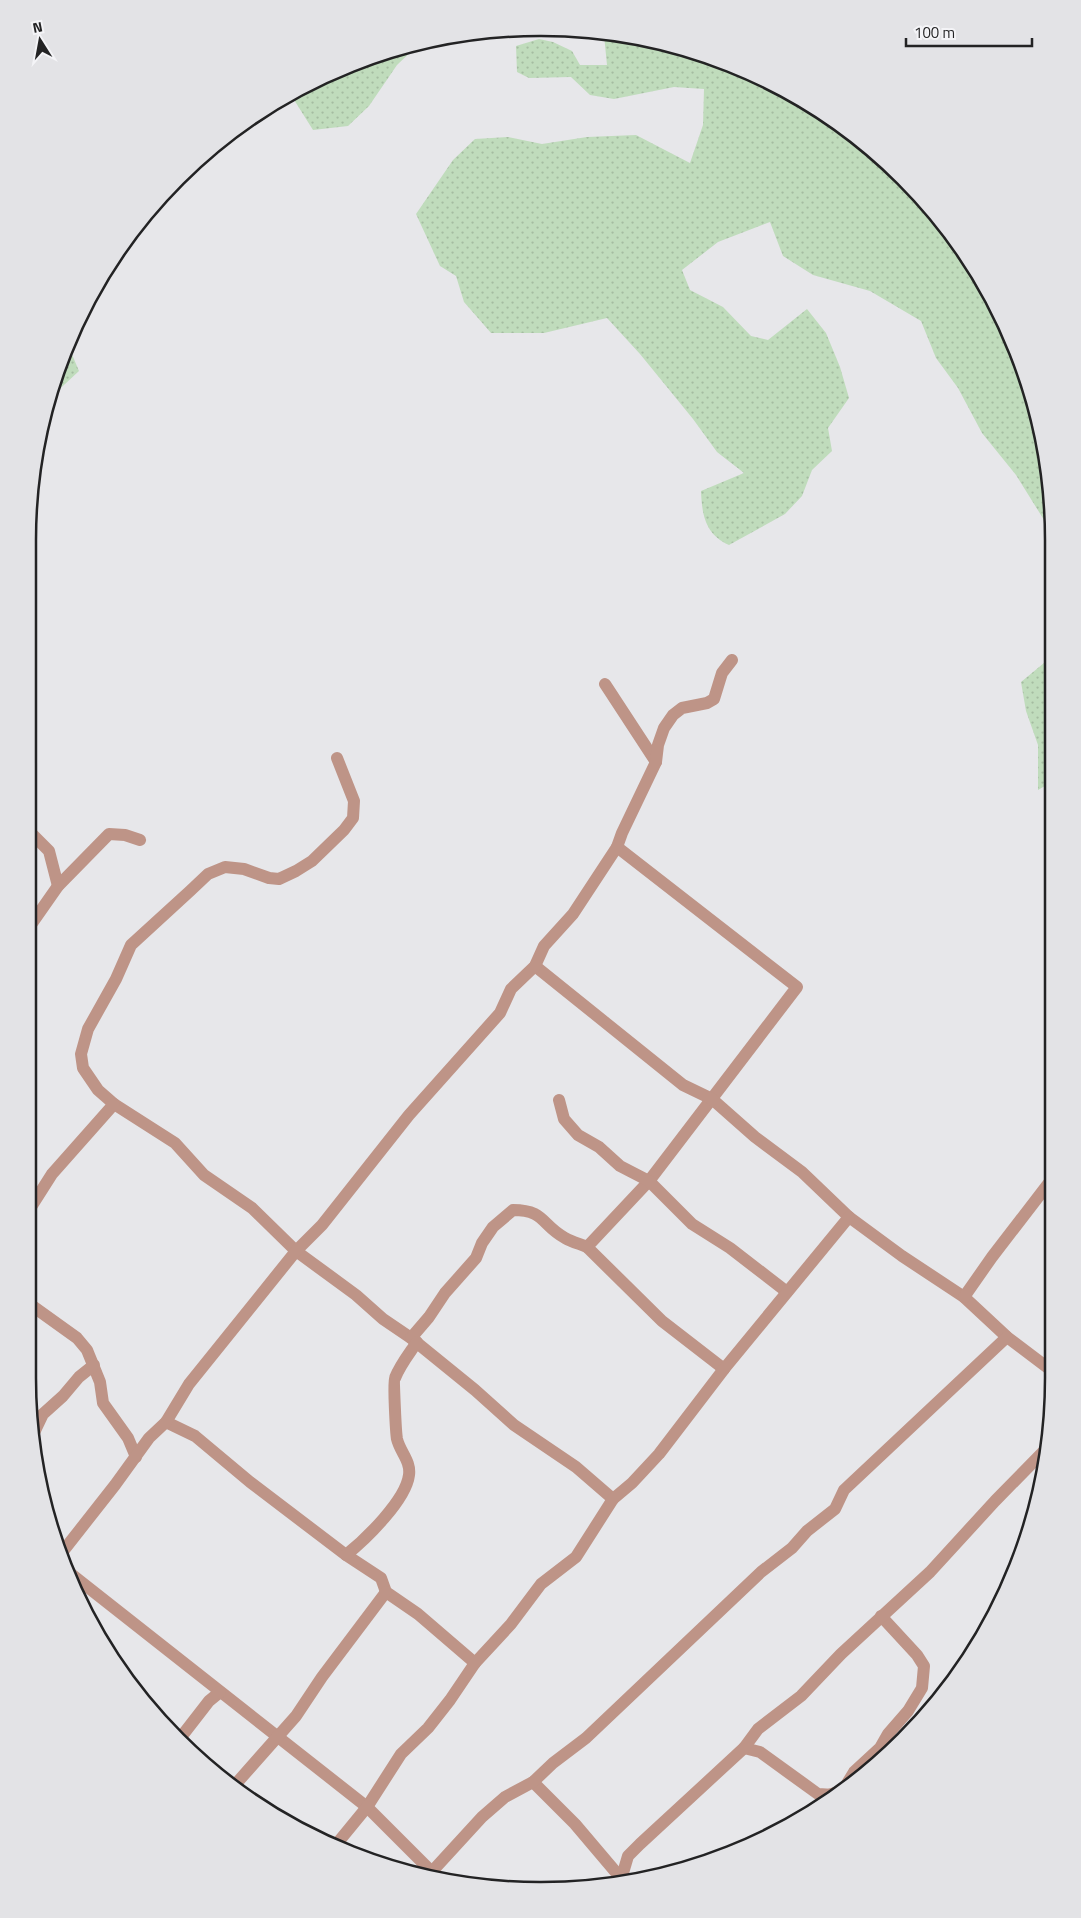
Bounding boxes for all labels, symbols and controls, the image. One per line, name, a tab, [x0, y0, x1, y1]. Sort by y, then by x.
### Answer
north arrow	[15, 15, 65, 65]
scale bar	[906, 15, 1032, 47]
text: N	[31, 16, 44, 38]
text: 100 m	[914, 21, 955, 44]

